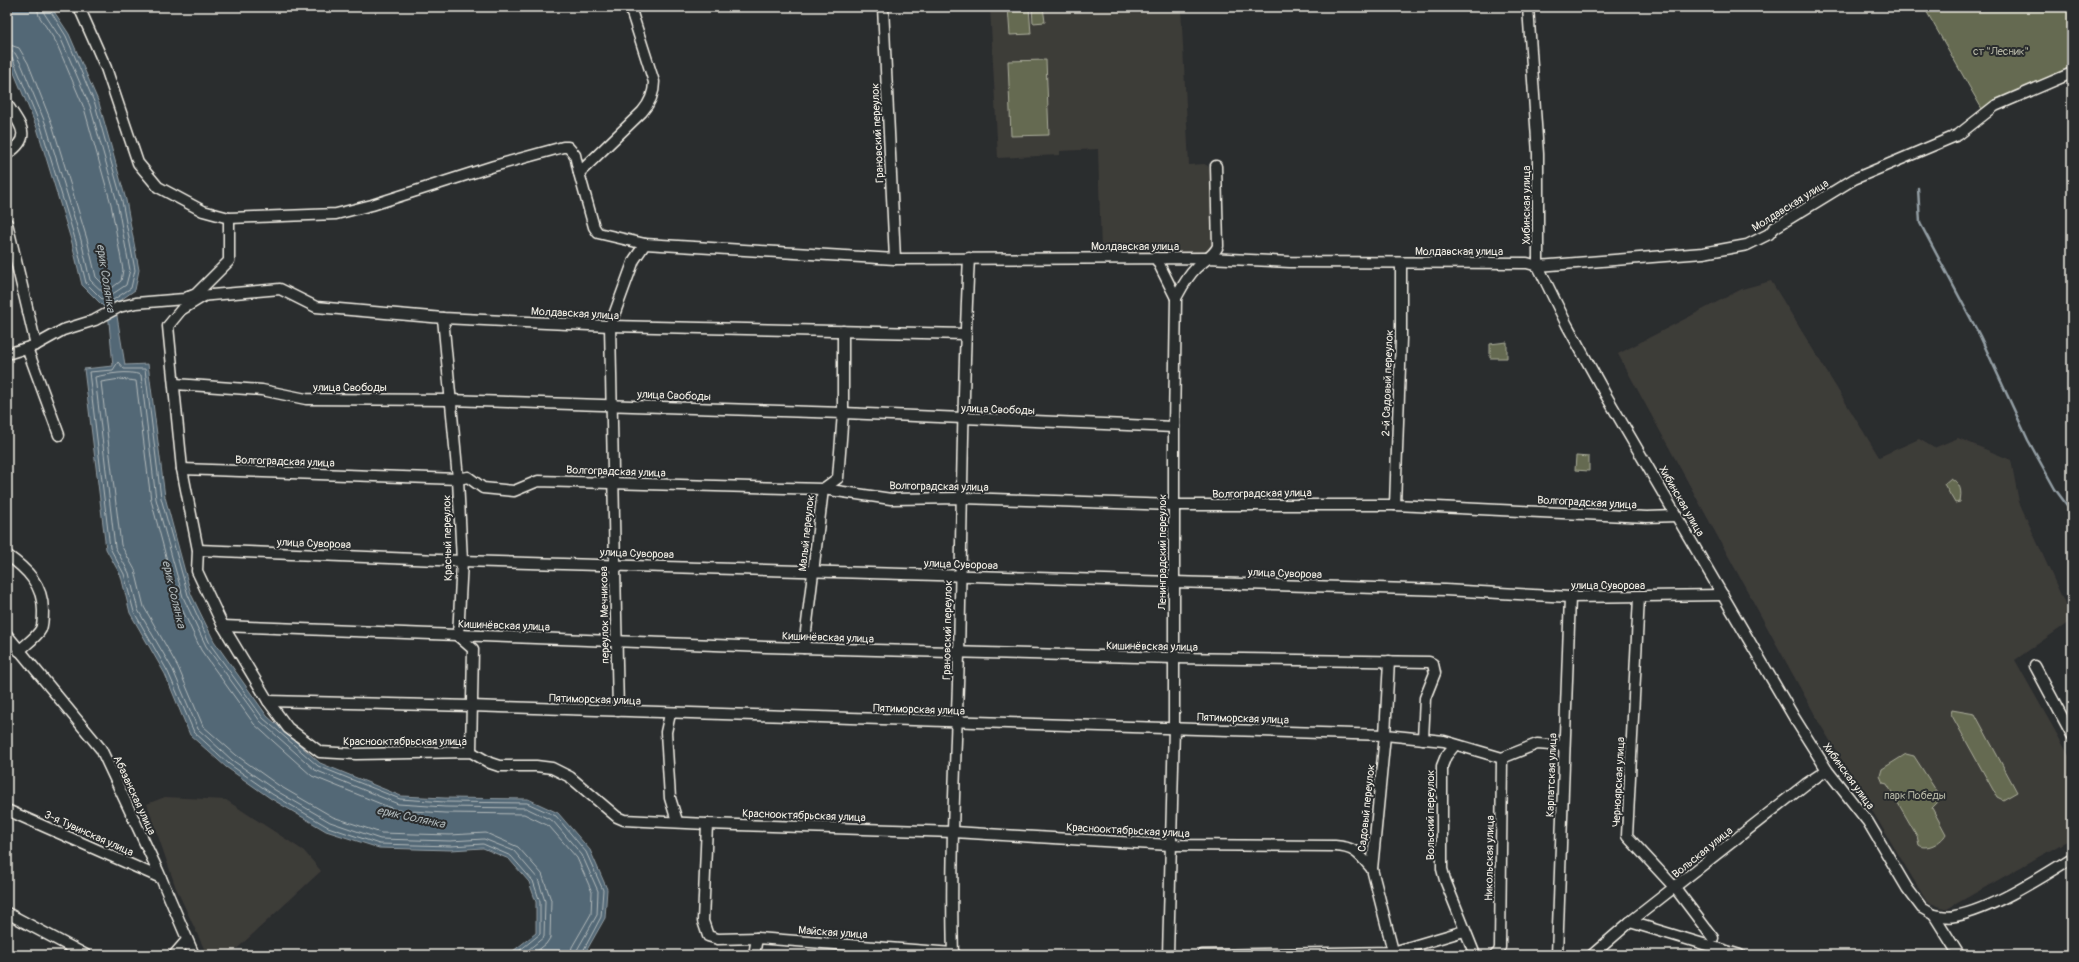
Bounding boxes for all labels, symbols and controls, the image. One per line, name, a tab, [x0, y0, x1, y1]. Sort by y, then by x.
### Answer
park label: ст "Лесник"	[1973, 45, 2029, 58]
street label: Грановский переулок	[868, 82, 887, 183]
street label: Хибинская улица	[1520, 166, 1533, 244]
street label: Молдавская улица	[1749, 177, 1831, 234]
street label: Молдавская улица	[1091, 240, 1179, 253]
water label: ерик Солянка	[93, 243, 119, 315]
street label: Молдавская улица	[1415, 245, 1503, 258]
street label: Молдавская улица	[531, 305, 619, 322]
street label: 2-й Садовый переулок	[1379, 329, 1396, 437]
street label: улица Свободы	[312, 381, 387, 394]
street label: улица Свободы	[636, 388, 711, 403]
street label: улица Свободы	[960, 402, 1035, 417]
street label: Волгоградская улица	[235, 453, 335, 470]
street label: Волгоградская улица	[566, 463, 666, 480]
street label: Хибинская улица	[1656, 464, 1707, 539]
street label: Волгоградская улица	[889, 479, 989, 494]
street label: Волгоградская улица	[1212, 486, 1312, 501]
street label: Волгоградская улица	[1537, 493, 1637, 512]
street label: Красный переулок	[440, 494, 455, 581]
street label: Малый переулок	[796, 494, 817, 572]
street label: Ленинградский переулок	[1156, 494, 1169, 611]
street label: улица Суворова	[276, 536, 351, 551]
street label: улица Суворова	[599, 546, 674, 561]
street label: улица Суворова	[923, 557, 998, 572]
water label: ерик Солянка	[158, 559, 189, 631]
street label: переулок Мечникова	[597, 566, 612, 664]
street label: улица Суворова	[1247, 566, 1322, 581]
street label: улица Суворова	[1570, 579, 1645, 592]
street label: Грановский переулок	[940, 580, 955, 680]
street label: Кишинёвская улица	[458, 617, 550, 634]
street label: Кишинёвская улица	[782, 629, 874, 646]
street label: Кишинёвская улица	[1106, 639, 1198, 654]
street label: Пятиморская улица	[549, 691, 641, 708]
street label: Пятиморская улица	[873, 701, 965, 718]
street label: Пятиморская улица	[1197, 710, 1289, 727]
street label: Карпатская улица	[1544, 733, 1559, 817]
street label: Краснооктябрьская улица	[343, 735, 467, 748]
street label: Черноярская улица	[1610, 737, 1627, 827]
street label: Хибинская улица	[1820, 741, 1877, 812]
street label: Абазанская улица	[111, 754, 159, 837]
street label: Садовый переулок	[1355, 763, 1378, 853]
street label: Вольский переулок	[1424, 769, 1437, 860]
park label: парк Победы	[1884, 789, 1946, 802]
water label: ерик Солянка	[375, 803, 448, 832]
street label: Краснооктябрьская улица	[742, 807, 866, 824]
street label: 3-я Тувинская улица	[42, 808, 135, 859]
street label: Никольская улица	[1482, 815, 1497, 901]
street label: Краснооктябрьская улица	[1066, 821, 1190, 840]
street label: Вольская улица	[1669, 824, 1735, 881]
street label: Майская улица	[798, 924, 868, 941]

